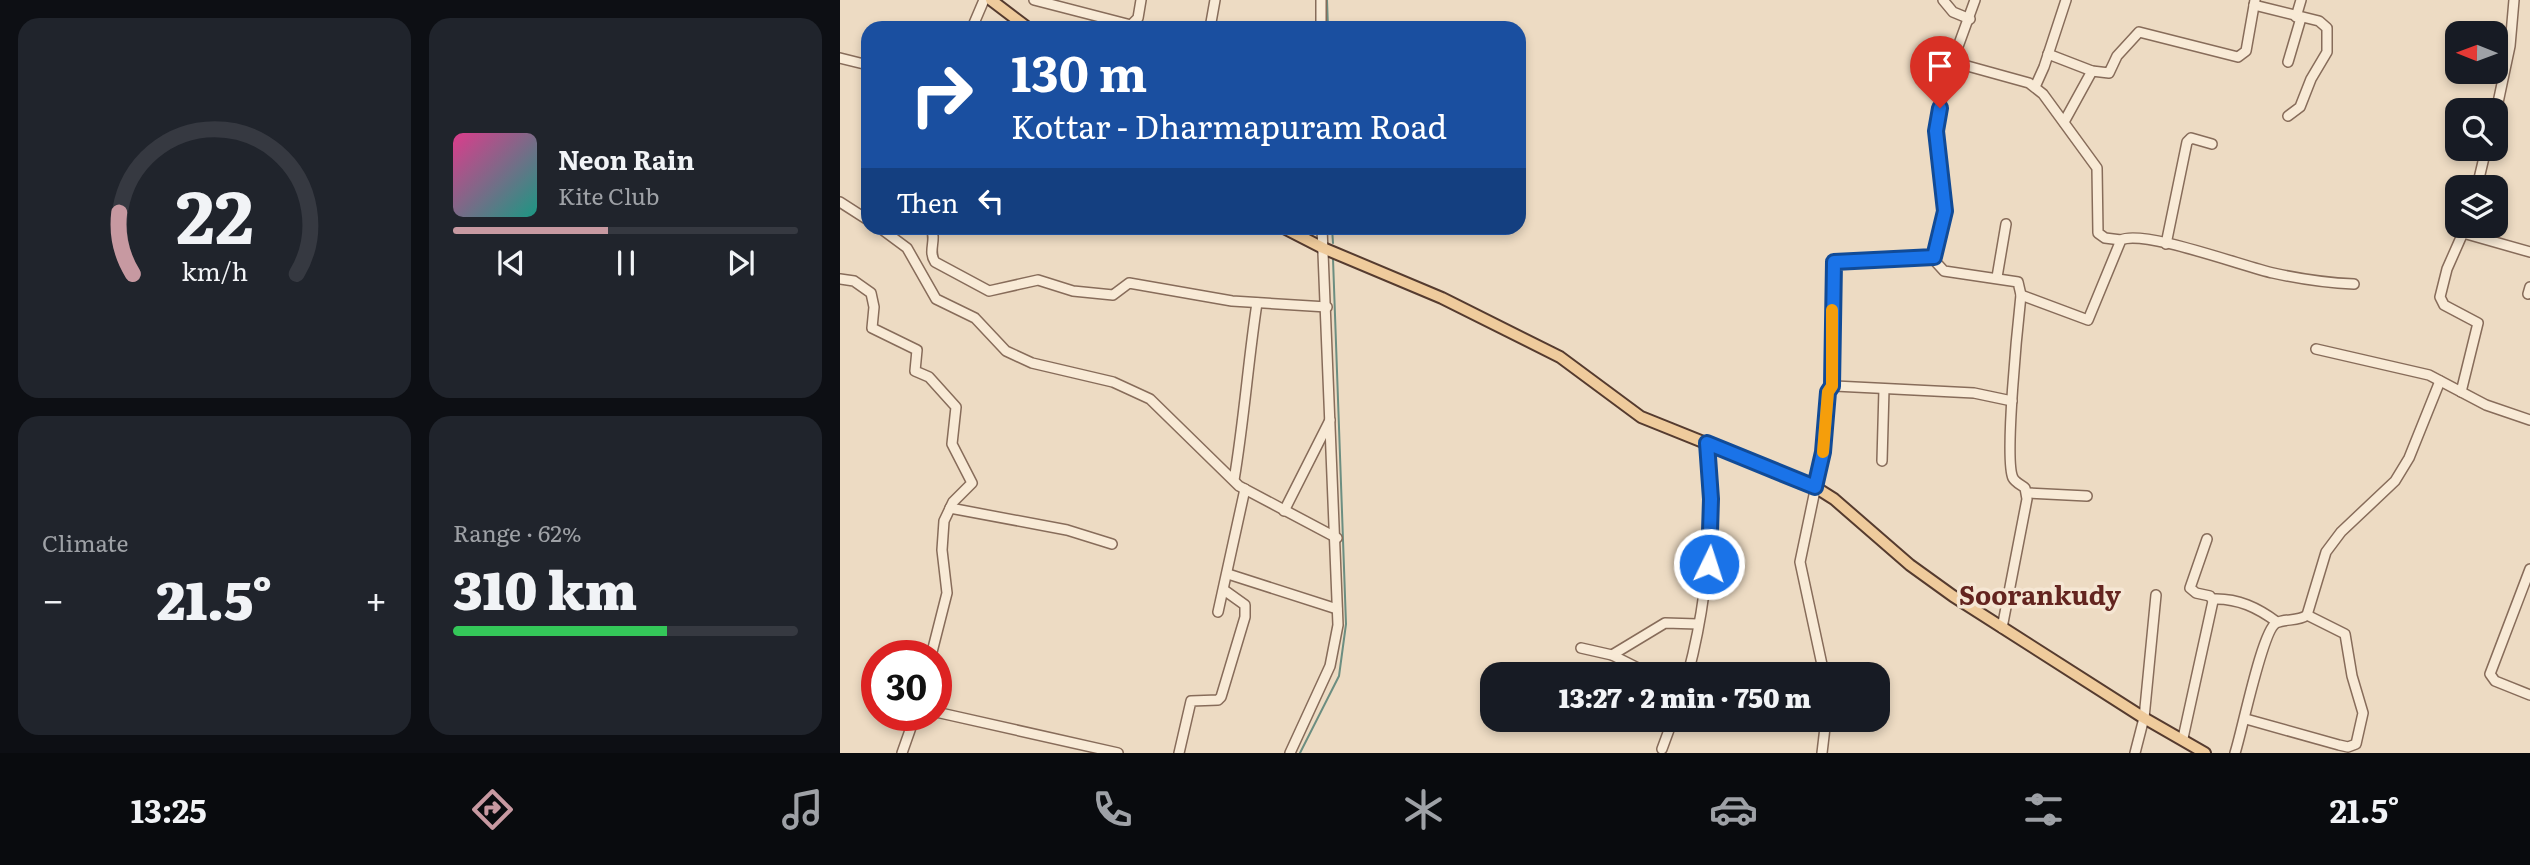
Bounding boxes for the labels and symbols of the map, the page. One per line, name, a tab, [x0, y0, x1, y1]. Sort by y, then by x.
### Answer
north arrow	[2445, 21, 2508, 84]
pin	[1910, 36, 1970, 108]
position arrow	[1672, 527, 1746, 601]
district label: Soorankudy	[1959, 574, 2121, 613]
speed limit sign: 30	[861, 640, 952, 731]

